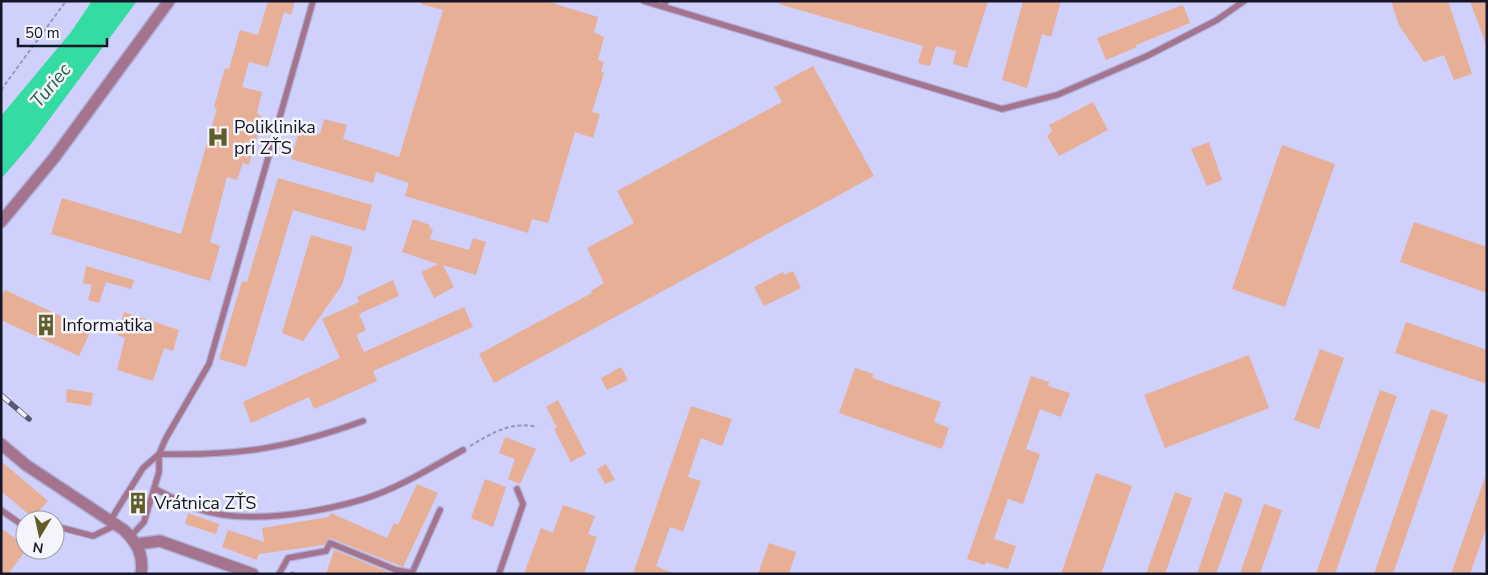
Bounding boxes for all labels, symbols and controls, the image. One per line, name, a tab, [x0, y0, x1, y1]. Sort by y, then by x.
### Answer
scale bar	[18, 15, 106, 47]
text: 50 m	[25, 23, 60, 43]
water label: Turiec	[24, 58, 77, 113]
place label: Poliklinika pri ZŤS	[234, 115, 316, 160]
hospital icon: Poliklinika pri ZŤS	[205, 124, 231, 150]
building icon: Informatika	[33, 312, 59, 338]
place label: Informatika	[62, 313, 153, 337]
building icon: Vrátnica ZŤS	[125, 490, 151, 516]
place label: Vrátnica ZŤS	[153, 491, 256, 515]
north arrow	[15, 510, 65, 560]
text: N	[31, 537, 45, 558]

